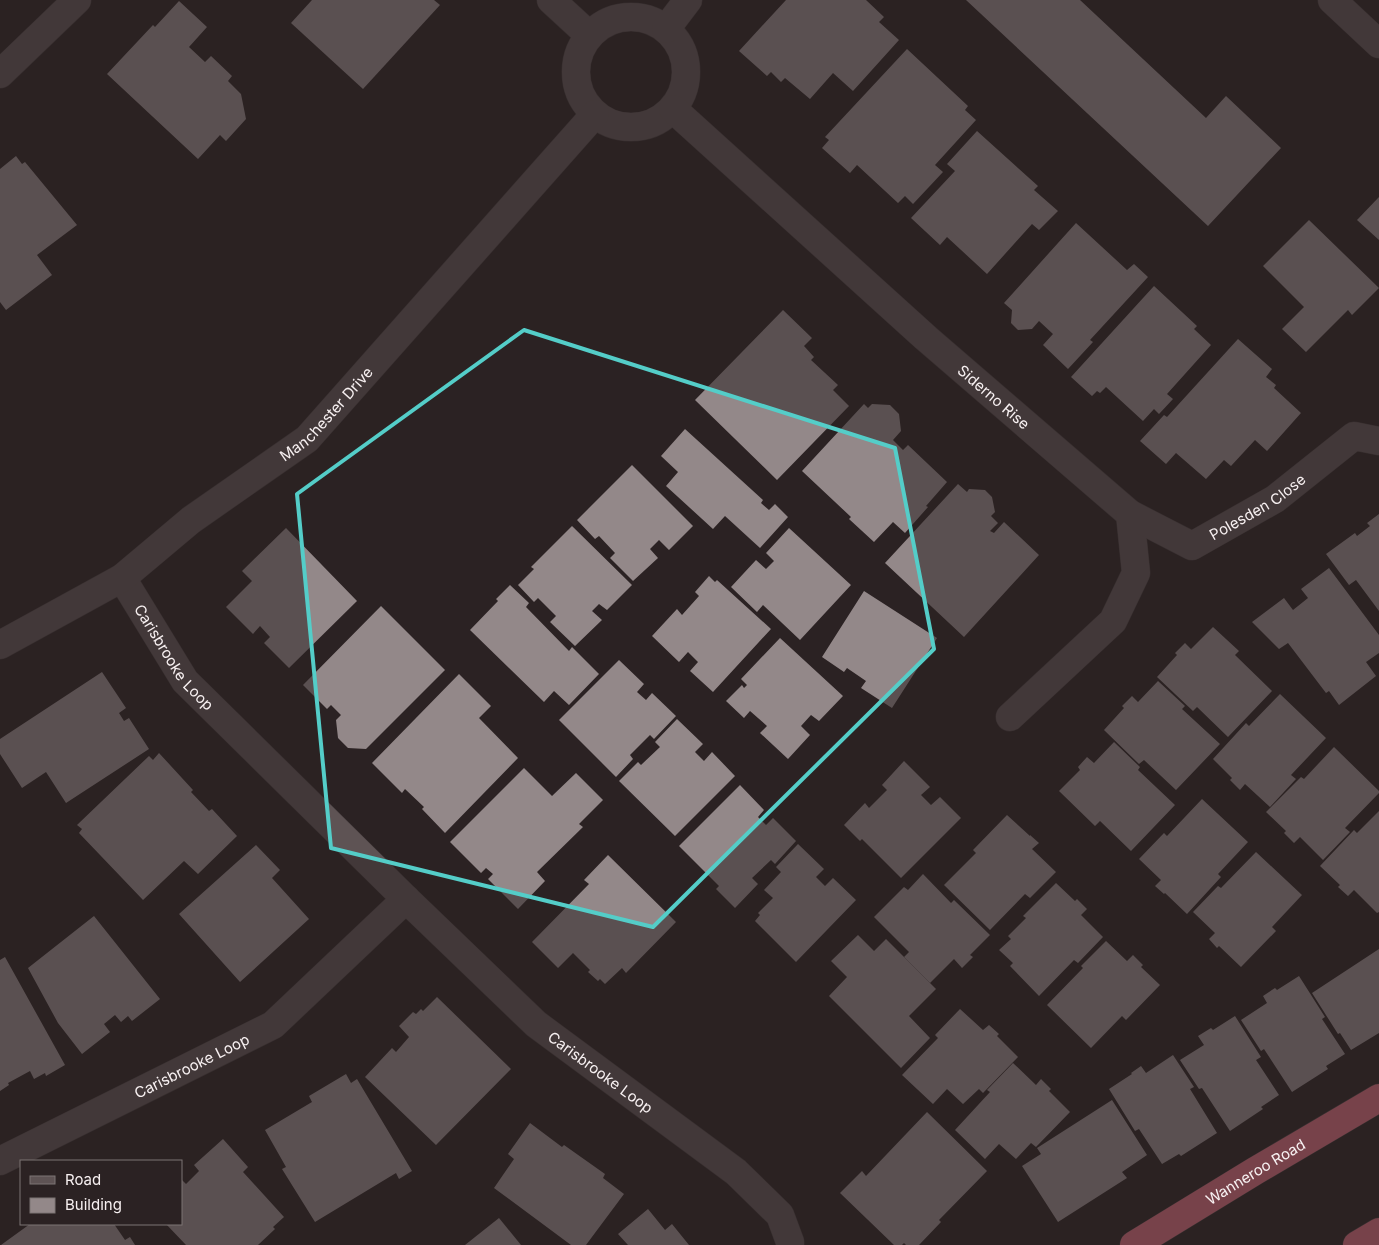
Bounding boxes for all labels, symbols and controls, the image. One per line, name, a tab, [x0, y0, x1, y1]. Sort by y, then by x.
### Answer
street label: Siderno Rise	[954, 360, 1034, 433]
street label: Manchester Drive	[276, 362, 376, 465]
street label: Polesden Close	[1206, 469, 1309, 544]
street label: Carisbrooke Loop	[131, 600, 218, 714]
street label: Carisbrooke Loop	[544, 1027, 657, 1117]
street label: Carisbrooke Loop	[131, 1029, 252, 1102]
street label: Wanneroo Road	[1202, 1134, 1309, 1208]
legend	[20, 1160, 182, 1225]
text: Road	[65, 1170, 101, 1189]
text: Building	[65, 1195, 122, 1214]

